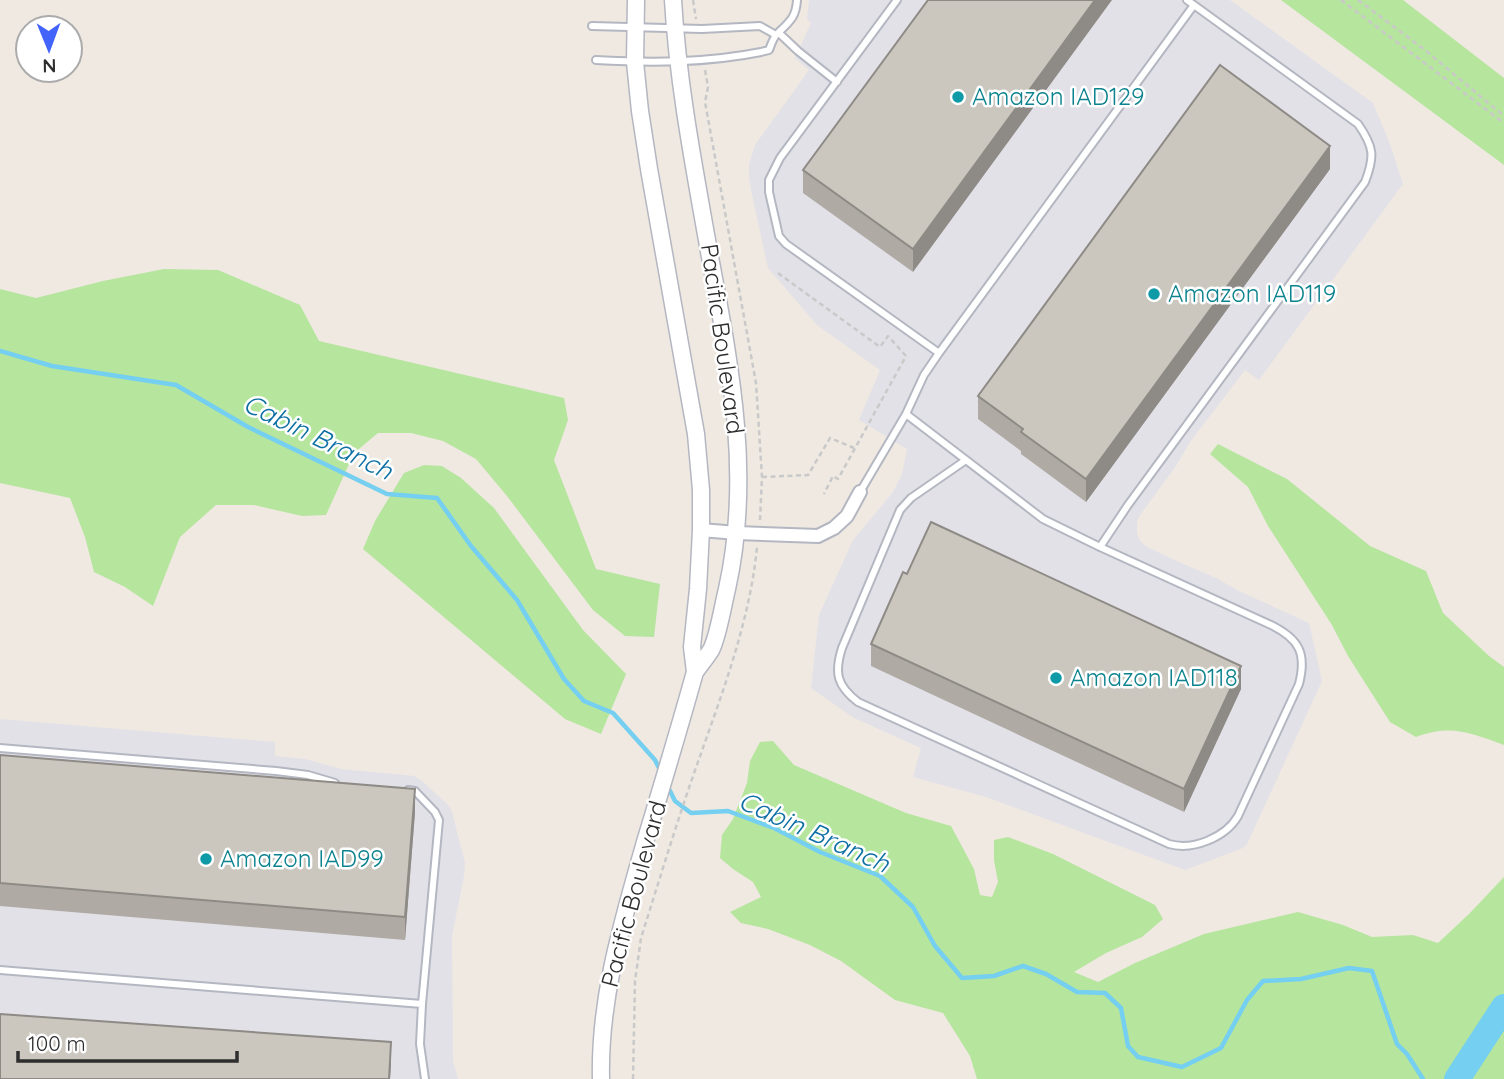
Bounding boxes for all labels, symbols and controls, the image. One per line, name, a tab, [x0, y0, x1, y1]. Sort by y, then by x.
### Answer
north arrow	[14, 14, 84, 84]
text: N	[42, 54, 56, 78]
place label: Amazon IAD129	[972, 81, 1145, 111]
marker: Amazon IAD129	[950, 89, 966, 105]
street label: Pacific Boulevard	[695, 242, 751, 436]
place label: Amazon IAD119	[1168, 278, 1336, 308]
marker: Amazon IAD119	[1146, 286, 1162, 302]
water label: Cabin Branch	[238, 386, 399, 487]
place label: Amazon IAD118	[1070, 662, 1238, 692]
marker: Amazon IAD118	[1048, 670, 1064, 686]
water label: Cabin Branch	[734, 784, 896, 880]
street label: Pacific Boulevard	[594, 797, 672, 990]
place label: Amazon IAD99	[220, 843, 384, 873]
marker: Amazon IAD99	[198, 851, 214, 867]
scale bar	[18, 1020, 236, 1064]
text: 100 m	[28, 1030, 86, 1056]

